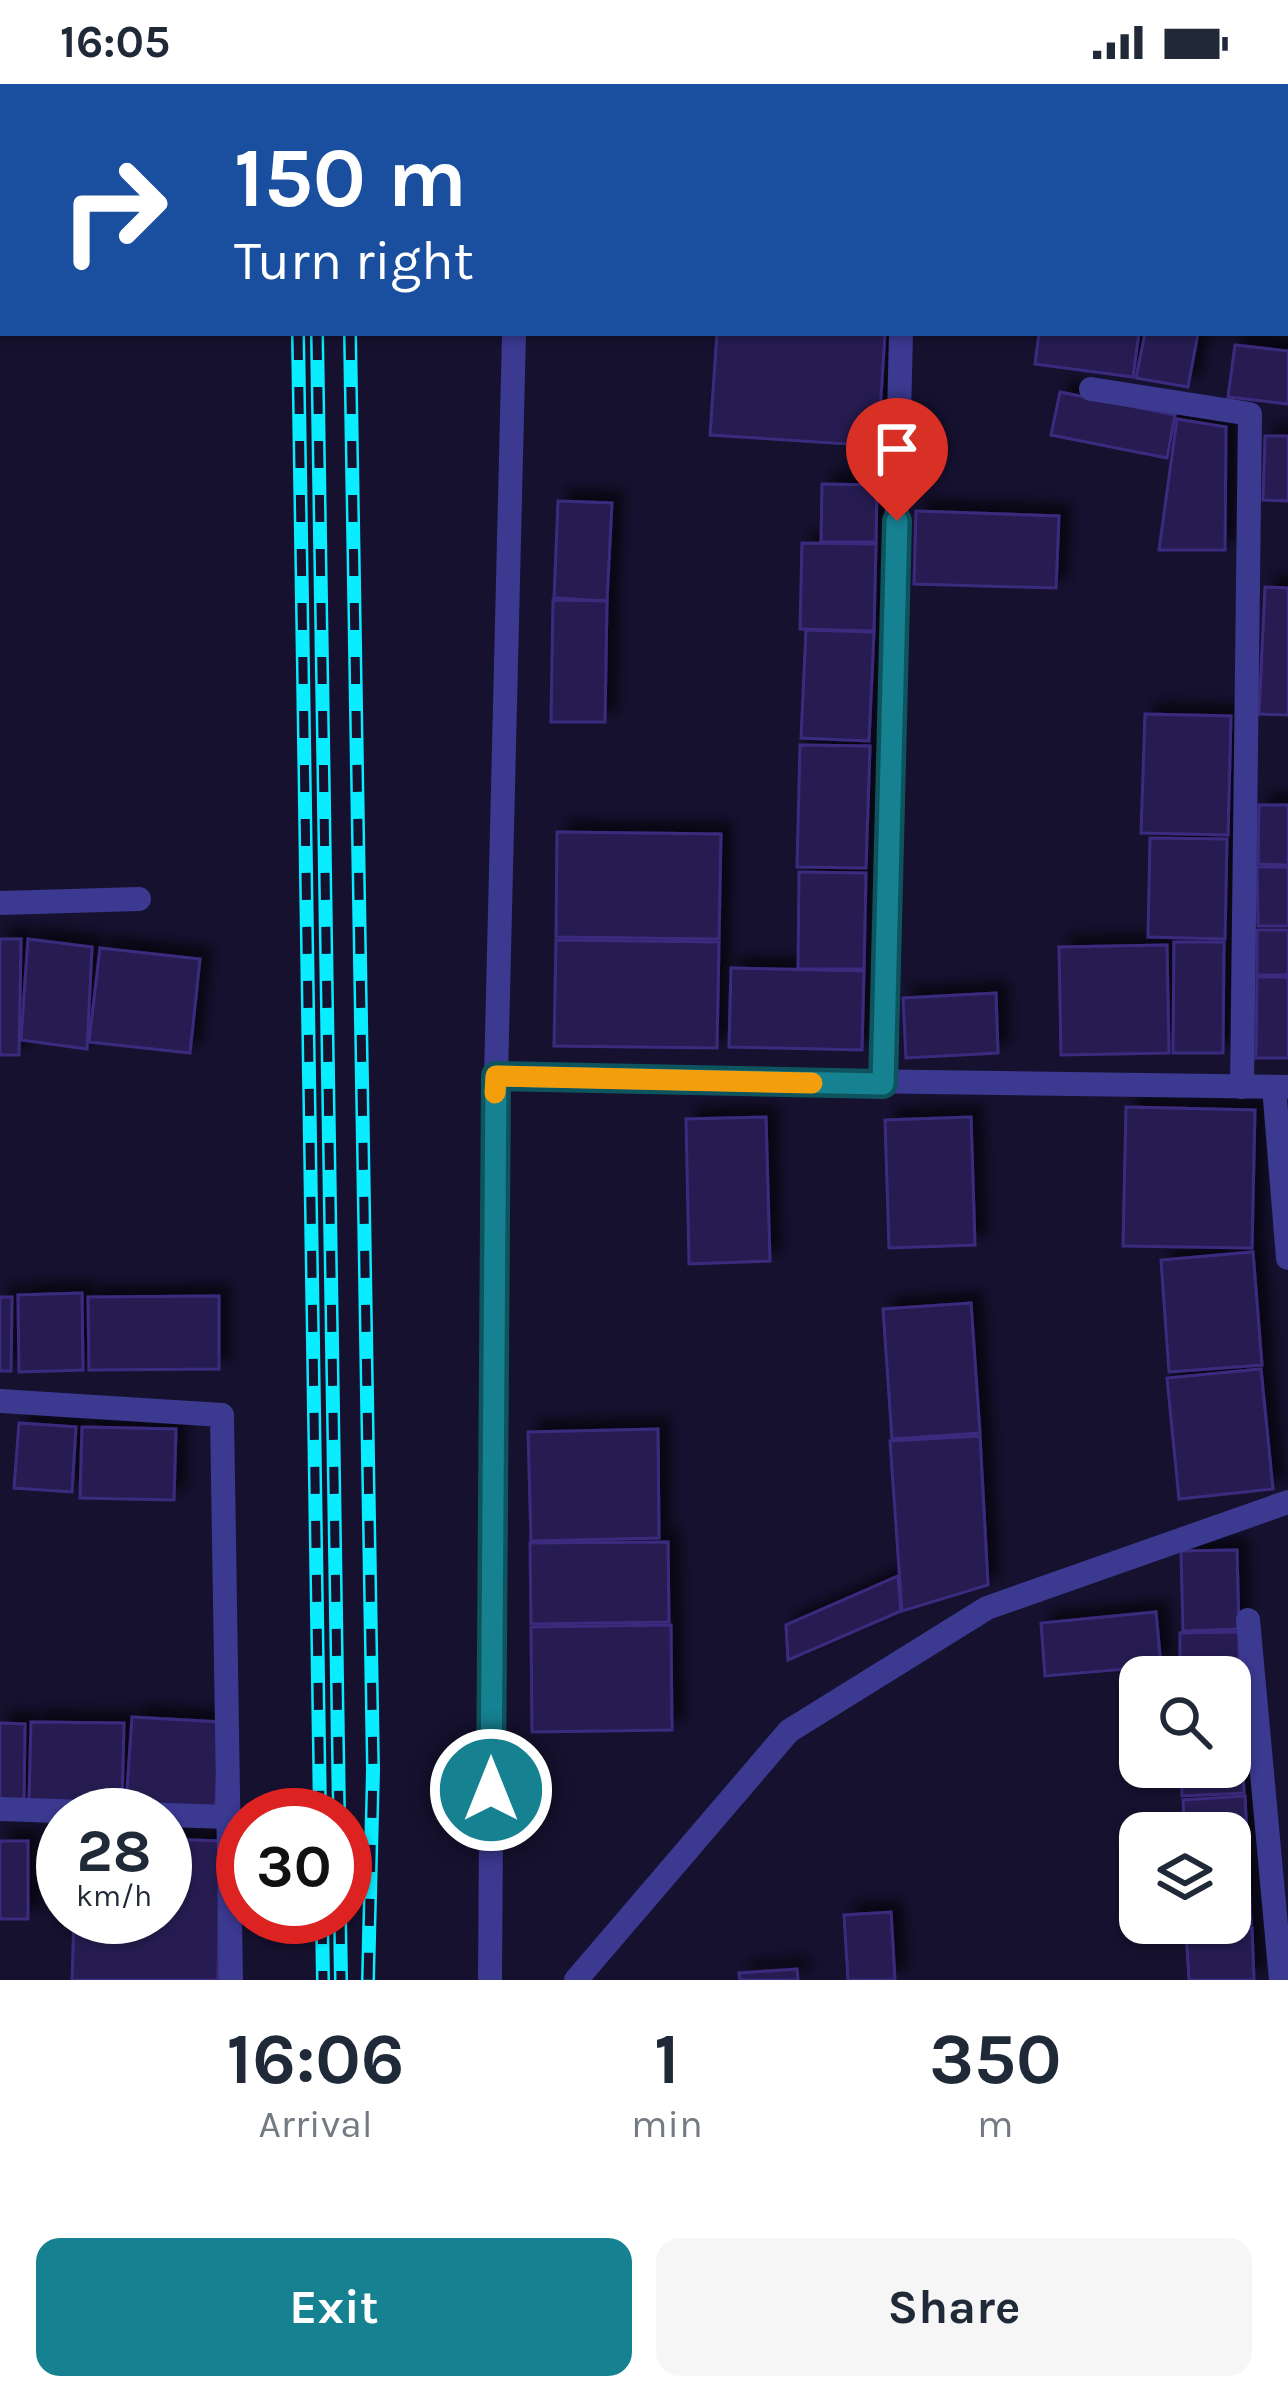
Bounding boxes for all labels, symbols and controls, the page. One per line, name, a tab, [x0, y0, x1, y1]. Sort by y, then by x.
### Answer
text: 16:05	[60, 16, 170, 68]
text: 150 m	[234, 129, 467, 227]
icon: right	[36, 132, 192, 288]
text: Turn right	[234, 229, 474, 293]
pin	[846, 398, 948, 521]
icon: arrive	[864, 416, 930, 482]
map controls	[1119, 1656, 1251, 1944]
button: search	[1119, 1656, 1251, 1788]
position arrow	[428, 1727, 554, 1853]
speed limit sign: 30	[216, 1788, 372, 1944]
button: layers	[1119, 1812, 1251, 1944]
text: 28	[76, 1816, 152, 1886]
text: km/h	[76, 1878, 152, 1914]
text: 16:06	[227, 2017, 405, 2101]
text: 1	[654, 2017, 680, 2101]
text: 350	[929, 2017, 1061, 2101]
text: Arrival	[258, 2101, 373, 2147]
text: min	[631, 2101, 703, 2147]
text: m	[977, 2101, 1014, 2147]
button: Exit	[36, 2238, 632, 2376]
button: Share	[656, 2238, 1252, 2376]

